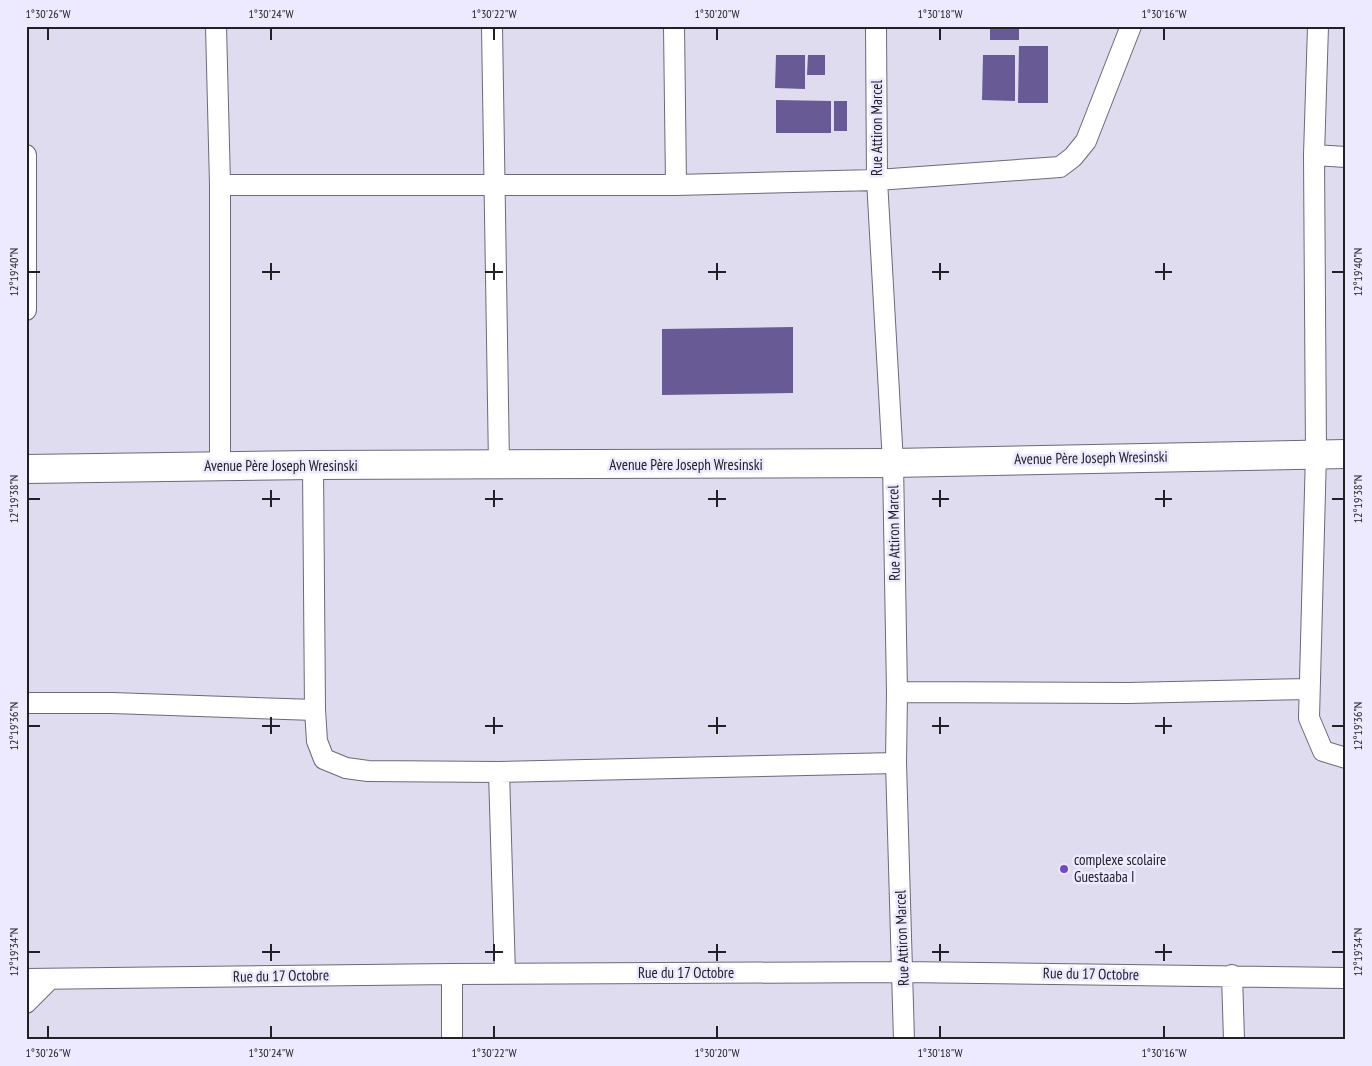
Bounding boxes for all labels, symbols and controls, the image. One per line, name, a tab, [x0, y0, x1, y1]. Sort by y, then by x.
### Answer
text: 1°30'26"W	[25, 6, 71, 21]
text: 1°30'24"W	[248, 6, 294, 21]
text: 1°30'22"W	[471, 6, 517, 21]
text: 1°30'20"W	[694, 6, 740, 21]
text: 1°30'18"W	[917, 6, 963, 21]
text: 1°30'16"W	[1141, 6, 1187, 21]
street label: Rue Attiron Marcel	[867, 80, 886, 176]
text: 12°19'40"N	[6, 248, 21, 296]
text: 12°19'40"N	[1350, 248, 1365, 296]
street label: Avenue Père Joseph Wresinski	[1014, 447, 1168, 468]
street label: Avenue Père Joseph Wresinski	[609, 455, 763, 474]
street label: Avenue Père Joseph Wresinski	[204, 456, 358, 475]
text: 12°19'38"N	[6, 475, 21, 523]
text: 12°19'38"N	[1350, 475, 1365, 523]
street label: Rue Attiron Marcel	[883, 484, 904, 581]
text: 12°19'36"N	[6, 702, 21, 750]
text: 12°19'36"N	[1350, 702, 1365, 750]
place label: complexe scolaire Guestaaba I	[1074, 850, 1166, 886]
marker: complexe scolaire Guestaaba I	[1058, 863, 1070, 875]
street label: Rue Attiron Marcel	[890, 889, 913, 986]
text: 12°19'34"N	[6, 928, 21, 976]
text: 12°19'34"N	[1350, 928, 1365, 976]
street label: Rue du 17 Octobre	[638, 963, 734, 982]
street label: Rue du 17 Octobre	[1043, 963, 1139, 984]
street label: Rue du 17 Octobre	[233, 965, 329, 986]
text: 1°30'26"W	[25, 1045, 71, 1060]
text: 1°30'24"W	[248, 1045, 294, 1060]
text: 1°30'22"W	[471, 1045, 517, 1060]
text: 1°30'20"W	[694, 1045, 740, 1060]
text: 1°30'18"W	[917, 1045, 963, 1060]
text: 1°30'16"W	[1141, 1045, 1187, 1060]

